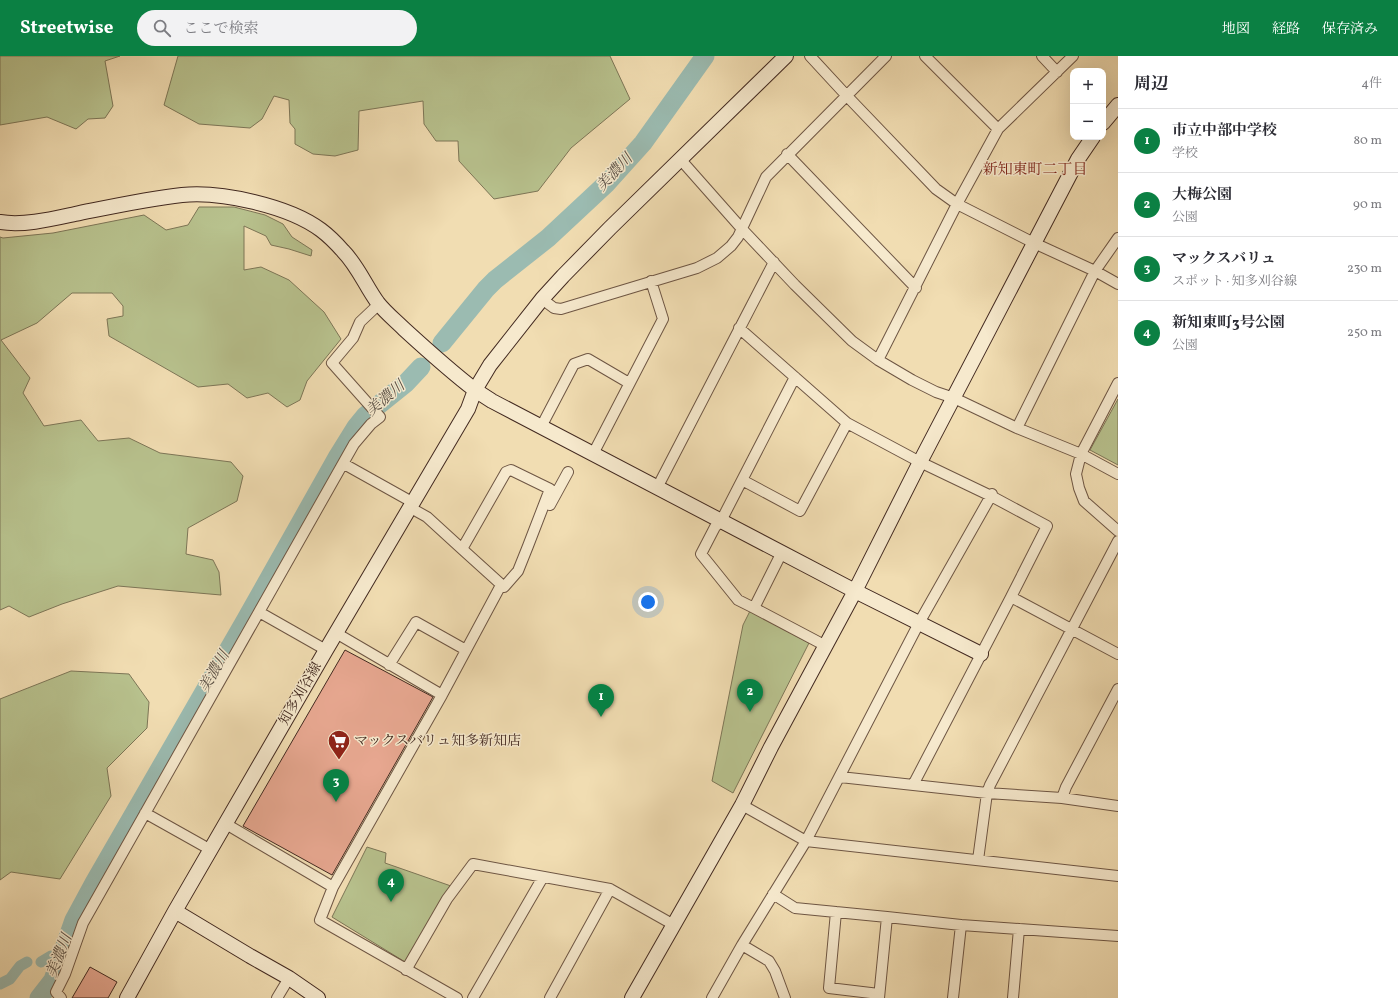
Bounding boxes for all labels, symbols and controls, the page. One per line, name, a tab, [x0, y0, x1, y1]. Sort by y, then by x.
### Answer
search box	[137, 10, 417, 46]
text: Streetwise	[20, 15, 113, 41]
icon: search	[151, 17, 173, 39]
text: ここで検索	[183, 19, 258, 40]
text: 地図	[1222, 20, 1250, 39]
text: 経路	[1272, 20, 1300, 39]
text: 保存済み	[1322, 20, 1378, 39]
map controls	[1070, 68, 1106, 140]
button: +	[1070, 68, 1106, 104]
text: 周辺	[1134, 73, 1168, 96]
text: 4件	[1361, 75, 1382, 93]
button: −	[1070, 104, 1106, 140]
text: 市立中部中学校	[1172, 121, 1277, 142]
text: 1	[1144, 132, 1150, 150]
text: 80 m	[1353, 132, 1382, 150]
text: 学校	[1172, 145, 1198, 163]
water label: 美濃川	[592, 148, 639, 197]
district label: 新知東町二丁目	[982, 160, 1088, 181]
text: 大梅公園	[1172, 185, 1232, 206]
text: 2	[1144, 196, 1150, 214]
text: 90 m	[1353, 196, 1382, 214]
text: 公園	[1172, 209, 1198, 227]
text: マックスバリュ	[1172, 249, 1276, 270]
text: 3	[1144, 260, 1150, 278]
text: 230 m	[1347, 260, 1382, 278]
text: スポット · 知多刈谷線	[1172, 273, 1297, 291]
text: 新知東町3号公園	[1172, 313, 1285, 334]
text: 4	[1143, 324, 1151, 342]
text: 250 m	[1347, 324, 1382, 342]
text: 公園	[1172, 337, 1198, 355]
water label: 美濃川	[362, 375, 412, 422]
your location	[638, 592, 658, 612]
water label: 美濃川	[195, 646, 236, 697]
street label: 知多刈谷線	[275, 659, 327, 729]
pin: 2	[737, 679, 763, 712]
pin: 1	[588, 684, 614, 717]
supermarket icon: マックスバリュ知多新知店	[326, 728, 352, 761]
place label: マックスバリュ知多新知店	[354, 732, 521, 751]
pin: 3	[323, 769, 349, 802]
pin: 4	[378, 869, 404, 902]
water label: 美濃川	[42, 929, 79, 981]

